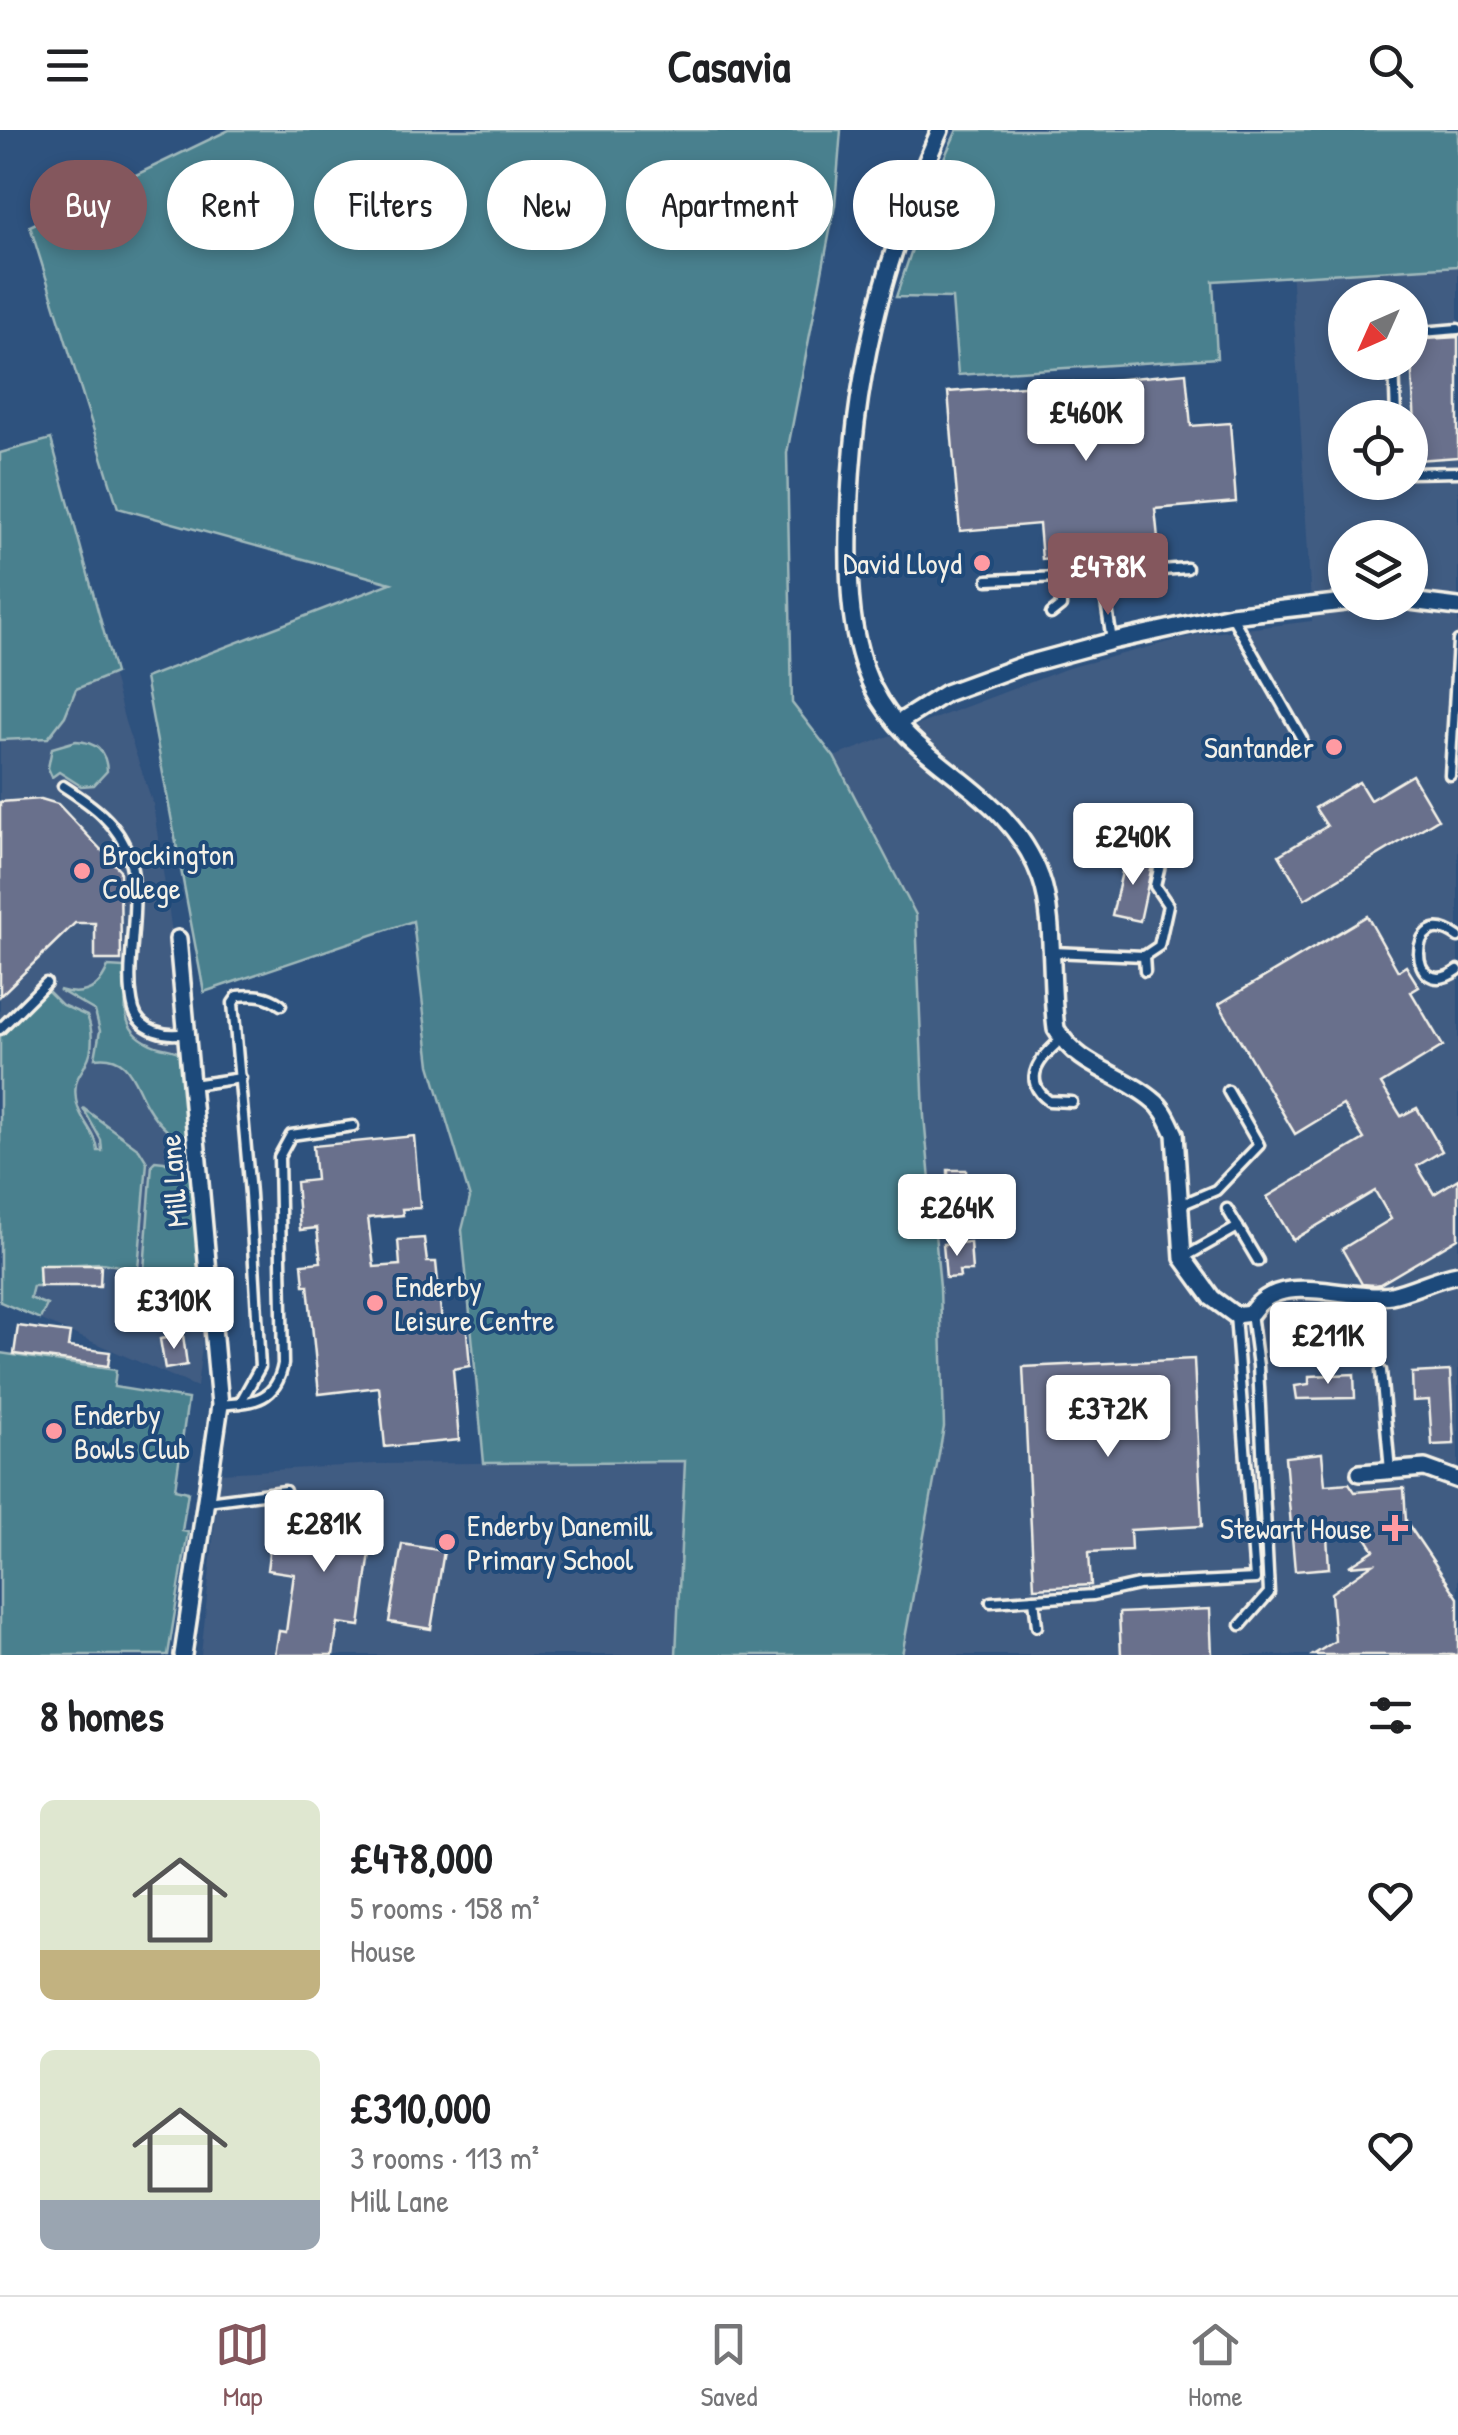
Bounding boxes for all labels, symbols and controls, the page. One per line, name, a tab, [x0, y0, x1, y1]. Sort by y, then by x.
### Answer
text: Casavia	[668, 35, 791, 96]
icon: menu	[40, 38, 95, 93]
icon: search	[1363, 38, 1418, 93]
chip: Buy	[30, 160, 147, 250]
chip: Rent	[167, 160, 294, 250]
chip: Filters	[314, 160, 467, 250]
chip: New	[487, 160, 606, 250]
chip: Apartment	[626, 160, 833, 250]
chip: House	[853, 160, 995, 250]
north arrow	[1328, 280, 1428, 380]
map controls	[1328, 280, 1428, 620]
pin: £460K	[1016, 379, 1156, 464]
text: £460K	[1049, 390, 1123, 433]
button: locate	[1328, 400, 1428, 500]
button: layers	[1328, 520, 1428, 620]
pin: £478K	[1038, 533, 1178, 618]
place label: David Lloyd	[843, 543, 962, 583]
text: £478K	[1070, 544, 1146, 587]
marker: David Lloyd	[971, 552, 993, 574]
place label: Santander	[1204, 727, 1314, 767]
marker: Santander	[1323, 736, 1345, 758]
pin: £240K	[1063, 803, 1203, 888]
text: £240K	[1095, 814, 1171, 857]
place label: Brockington College	[102, 834, 235, 908]
marker: Brockington College	[71, 860, 93, 882]
street label: Mill Lane	[149, 1133, 197, 1229]
pin: £264K	[887, 1174, 1027, 1259]
text: £264K	[920, 1185, 994, 1228]
place label: Enderby Leisure Centre	[395, 1266, 555, 1340]
pin: £310K	[104, 1267, 244, 1352]
text: £310K	[137, 1278, 211, 1321]
marker: Enderby Leisure Centre	[364, 1292, 386, 1314]
pin: £211K	[1258, 1302, 1398, 1387]
text: £211K	[1292, 1313, 1364, 1356]
pin: £372K	[1038, 1375, 1178, 1460]
text: £372K	[1068, 1386, 1148, 1429]
place label: Enderby Bowls Club	[74, 1394, 190, 1468]
marker: Enderby Bowls Club	[43, 1420, 65, 1442]
pin: £281K	[254, 1490, 394, 1575]
text: £281K	[287, 1501, 361, 1544]
place label: Enderby Danemill Primary School	[467, 1505, 654, 1579]
place label: Stewart House	[1220, 1508, 1372, 1548]
marker: Stewart House	[1382, 1515, 1408, 1541]
marker: Enderby Danemill Primary School	[436, 1531, 458, 1553]
text: 8 homes	[40, 1687, 164, 1744]
icon: filters	[1363, 1688, 1418, 1743]
text: £478,000	[350, 1829, 493, 1886]
icon: home	[120, 1840, 240, 1960]
icon: heart	[1363, 1873, 1418, 1928]
text: 5 rooms · 158 m²	[350, 1886, 540, 1929]
text: House	[350, 1929, 416, 1972]
text: £310,000	[350, 2079, 491, 2136]
icon: home	[120, 2090, 240, 2210]
icon: heart	[1363, 2123, 1418, 2178]
text: 3 rooms · 113 m²	[350, 2136, 539, 2179]
text: Mill Lane	[350, 2179, 449, 2222]
tab: Map	[215, 2317, 270, 2415]
tab: Saved	[700, 2317, 758, 2415]
tab: Home	[1188, 2317, 1243, 2415]

